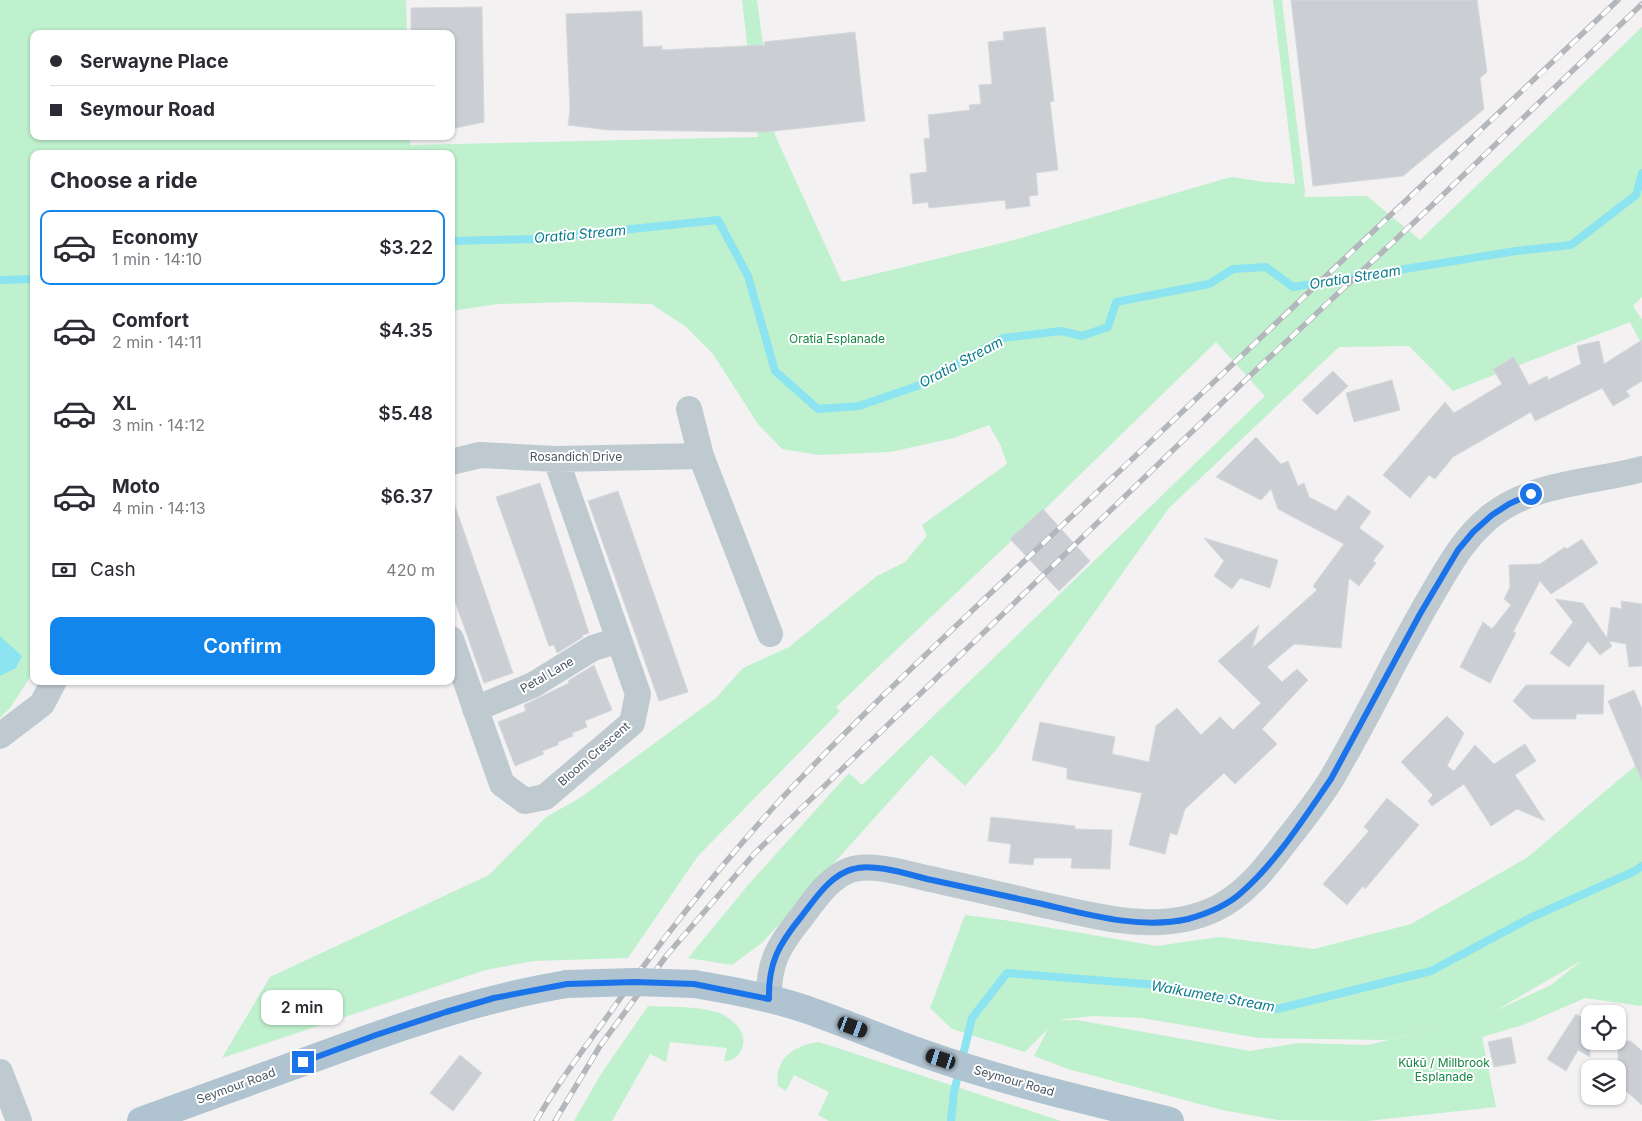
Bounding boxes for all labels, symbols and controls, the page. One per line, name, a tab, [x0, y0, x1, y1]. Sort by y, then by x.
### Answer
text: Serwayne Place	[80, 50, 229, 73]
text: Seymour Road	[80, 98, 215, 121]
text: Choose a ride	[50, 167, 198, 193]
water label: Oratia Stream	[533, 221, 627, 246]
icon: car	[52, 225, 97, 270]
text: Economy	[112, 226, 198, 249]
text: $3.22	[379, 236, 433, 259]
text: 1 min · 14:10	[112, 249, 202, 269]
water label: Oratia Stream	[1308, 261, 1402, 292]
icon: car	[52, 308, 97, 353]
text: Comfort	[112, 309, 189, 332]
text: $4.35	[379, 319, 433, 342]
park label: Oratia Esplanade	[789, 331, 885, 346]
text: 2 min · 14:11	[112, 332, 202, 352]
water label: Oratia Stream	[916, 332, 1006, 391]
icon: car	[52, 391, 97, 436]
text: XL	[112, 392, 137, 415]
text: $5.48	[378, 402, 433, 425]
text: 3 min · 14:12	[112, 415, 205, 435]
street label: Rosandich Drive	[530, 449, 622, 464]
icon: car	[52, 474, 97, 519]
text: Moto	[112, 475, 160, 498]
route start	[1520, 483, 1542, 505]
text: $6.37	[380, 485, 433, 508]
text: 4 min · 14:13	[112, 498, 206, 518]
icon: cash	[50, 556, 78, 584]
text: Cash	[90, 558, 136, 581]
text: 420 m	[386, 560, 435, 580]
button: Confirm	[50, 617, 435, 675]
street label: Petal Lane	[517, 653, 576, 696]
street label: Bloom Crescent	[555, 718, 633, 789]
water label: Waikumete Stream	[1150, 976, 1276, 1015]
callout: 2 min	[262, 990, 344, 1024]
text: 2 min	[281, 997, 323, 1017]
map controls	[1581, 1005, 1626, 1105]
button: locate	[1581, 1005, 1626, 1050]
car	[836, 1015, 869, 1039]
car	[924, 1047, 957, 1071]
route end	[292, 1051, 314, 1073]
park label: Kūkū / Millbrook Esplanade	[1398, 1055, 1490, 1084]
button: layers	[1581, 1060, 1626, 1105]
street label: Seymour Road	[972, 1062, 1056, 1099]
street label: Seymour Road	[194, 1064, 277, 1107]

